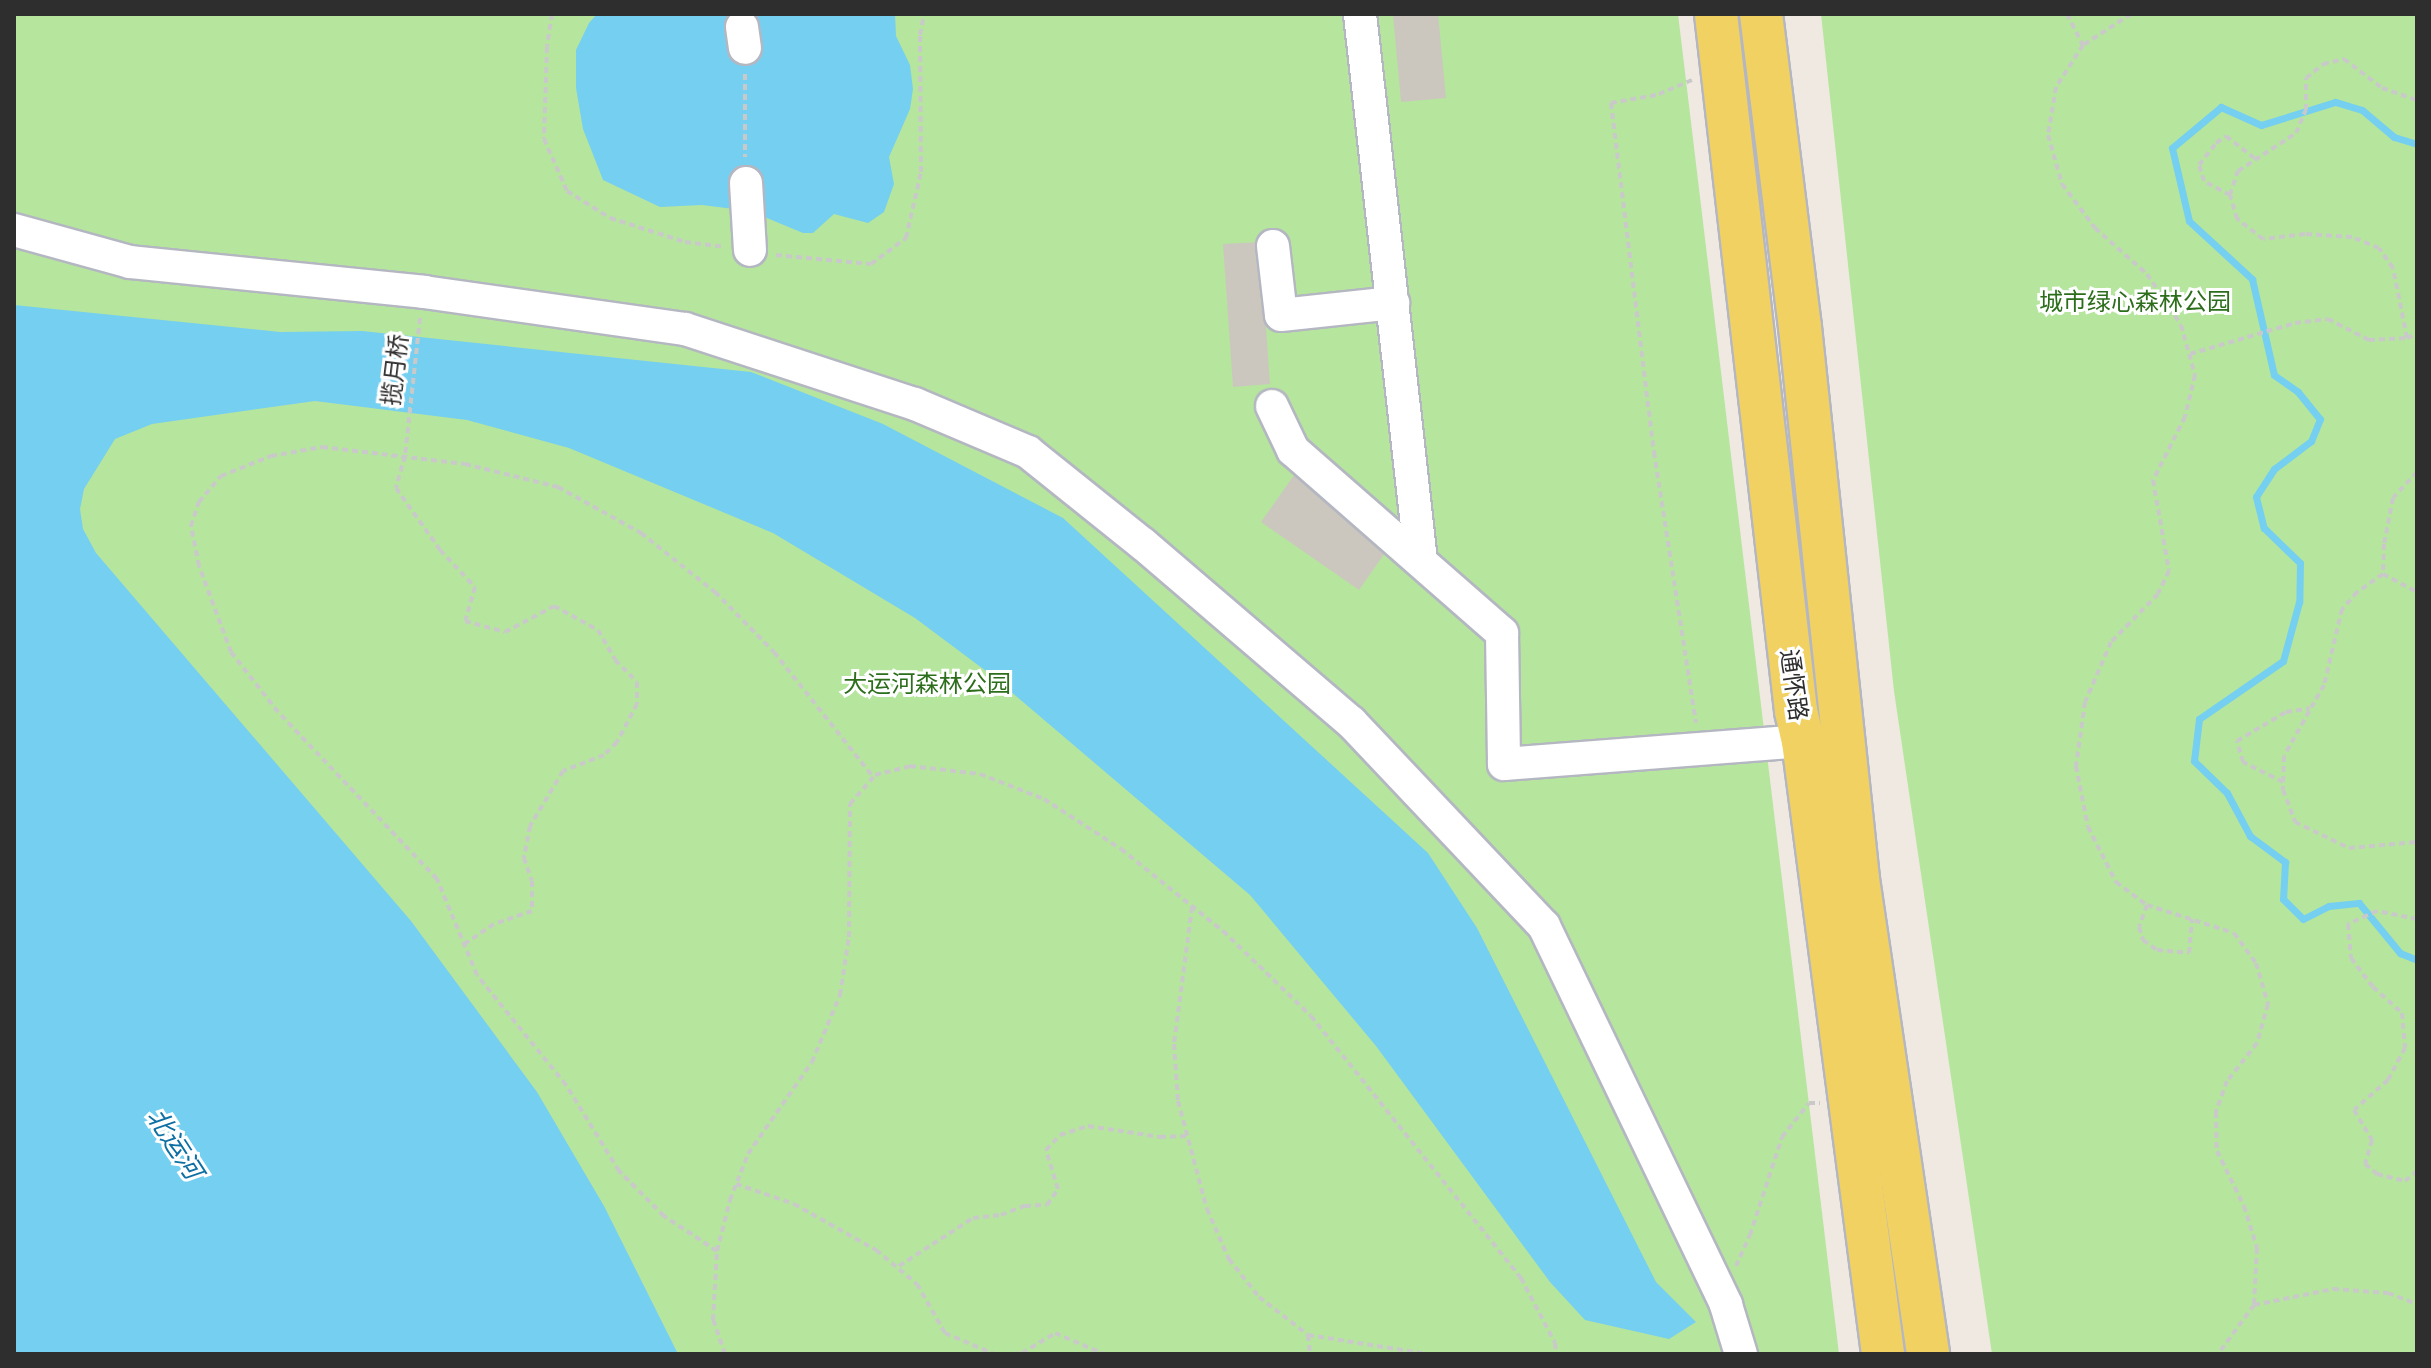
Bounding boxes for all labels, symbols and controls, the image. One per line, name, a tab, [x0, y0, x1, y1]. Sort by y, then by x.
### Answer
park label: 城市绿心森林公园	[2039, 288, 2231, 316]
street label: 揽月桥	[376, 333, 414, 407]
street label: 通怀路	[1775, 647, 1813, 723]
park label: 大运河森林公园	[843, 670, 1011, 698]
water label: 北运河	[140, 1103, 208, 1185]

